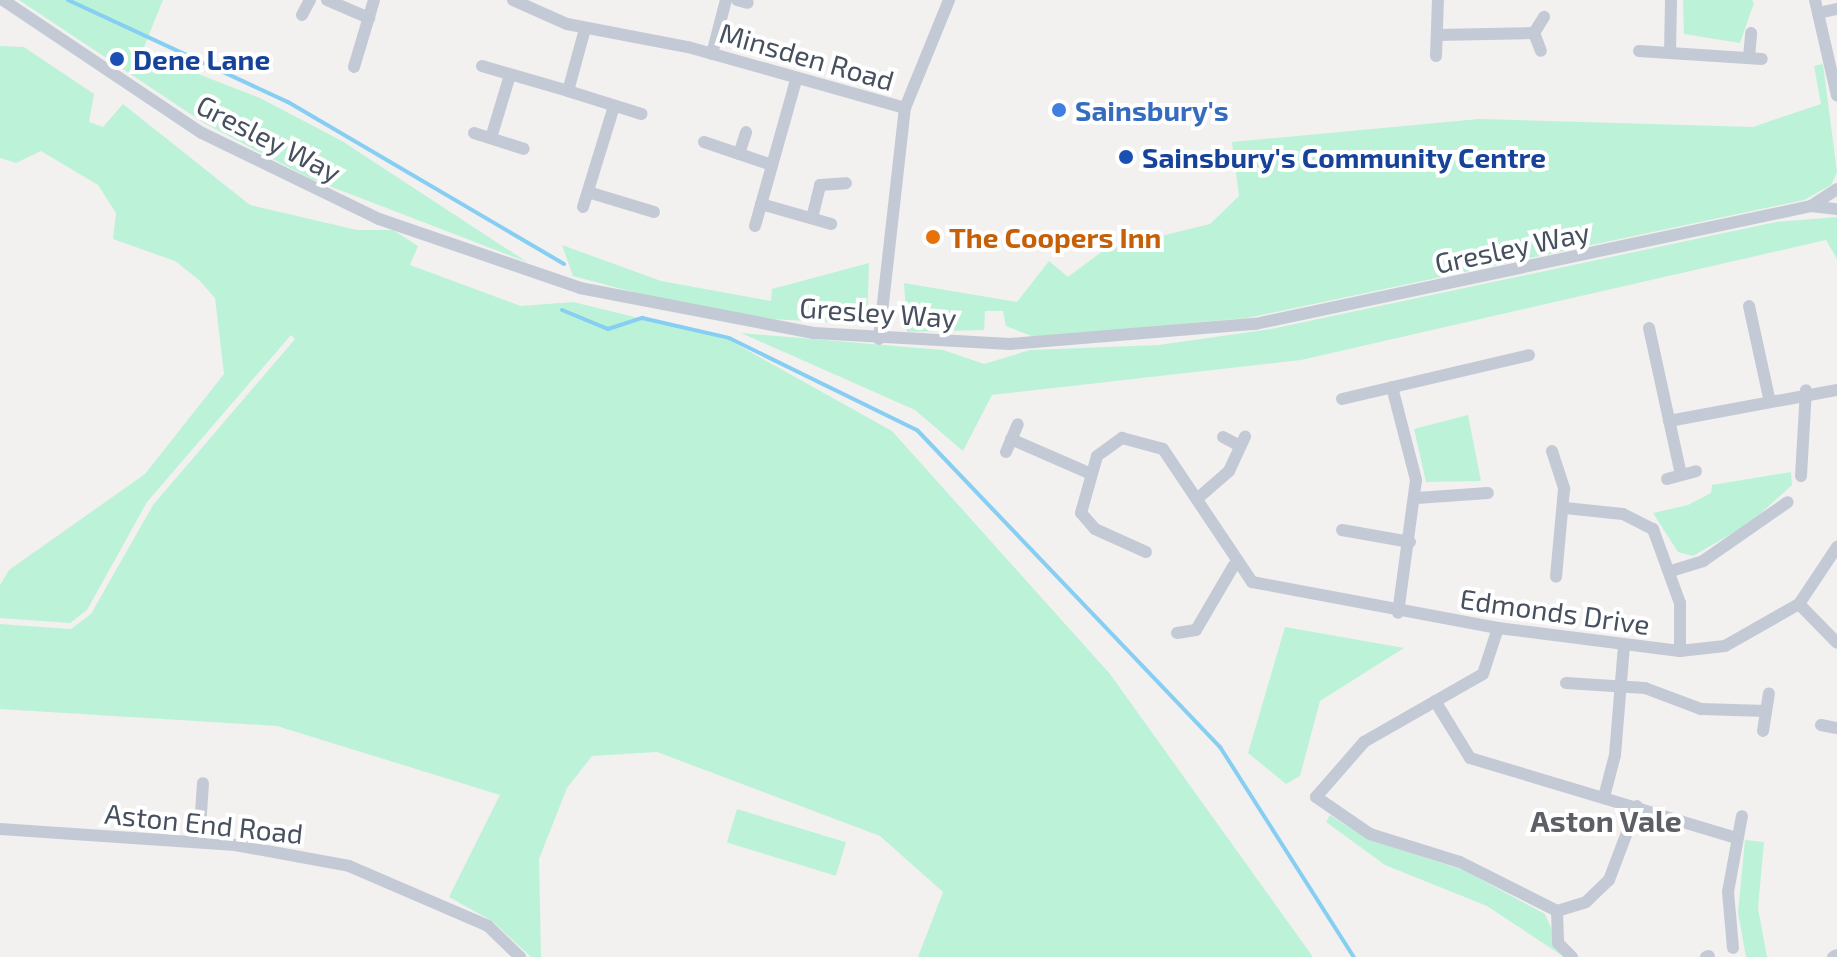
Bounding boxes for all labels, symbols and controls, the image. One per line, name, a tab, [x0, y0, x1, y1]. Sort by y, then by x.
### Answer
street label: Minsden Road	[716, 15, 898, 97]
place label: Dene Lane	[133, 42, 270, 76]
marker: Dene Lane	[108, 50, 126, 68]
street label: Gresley Way	[191, 87, 347, 189]
place label: Sainsbury's	[1075, 93, 1229, 127]
marker: Sainsbury's	[1050, 101, 1068, 119]
place label: Sainsbury's Community Centre	[1142, 140, 1547, 174]
marker: Sainsbury's Community Centre	[1117, 148, 1135, 166]
street label: Gresley Way	[1431, 214, 1593, 280]
place label: The Coopers Inn	[949, 220, 1161, 254]
marker: The Coopers Inn	[924, 228, 942, 246]
street label: Gresley Way	[798, 290, 958, 334]
street label: Edmonds Drive	[1458, 581, 1652, 641]
street label: Aston End Road	[103, 796, 305, 850]
district label: Aston Vale	[1530, 802, 1682, 838]

